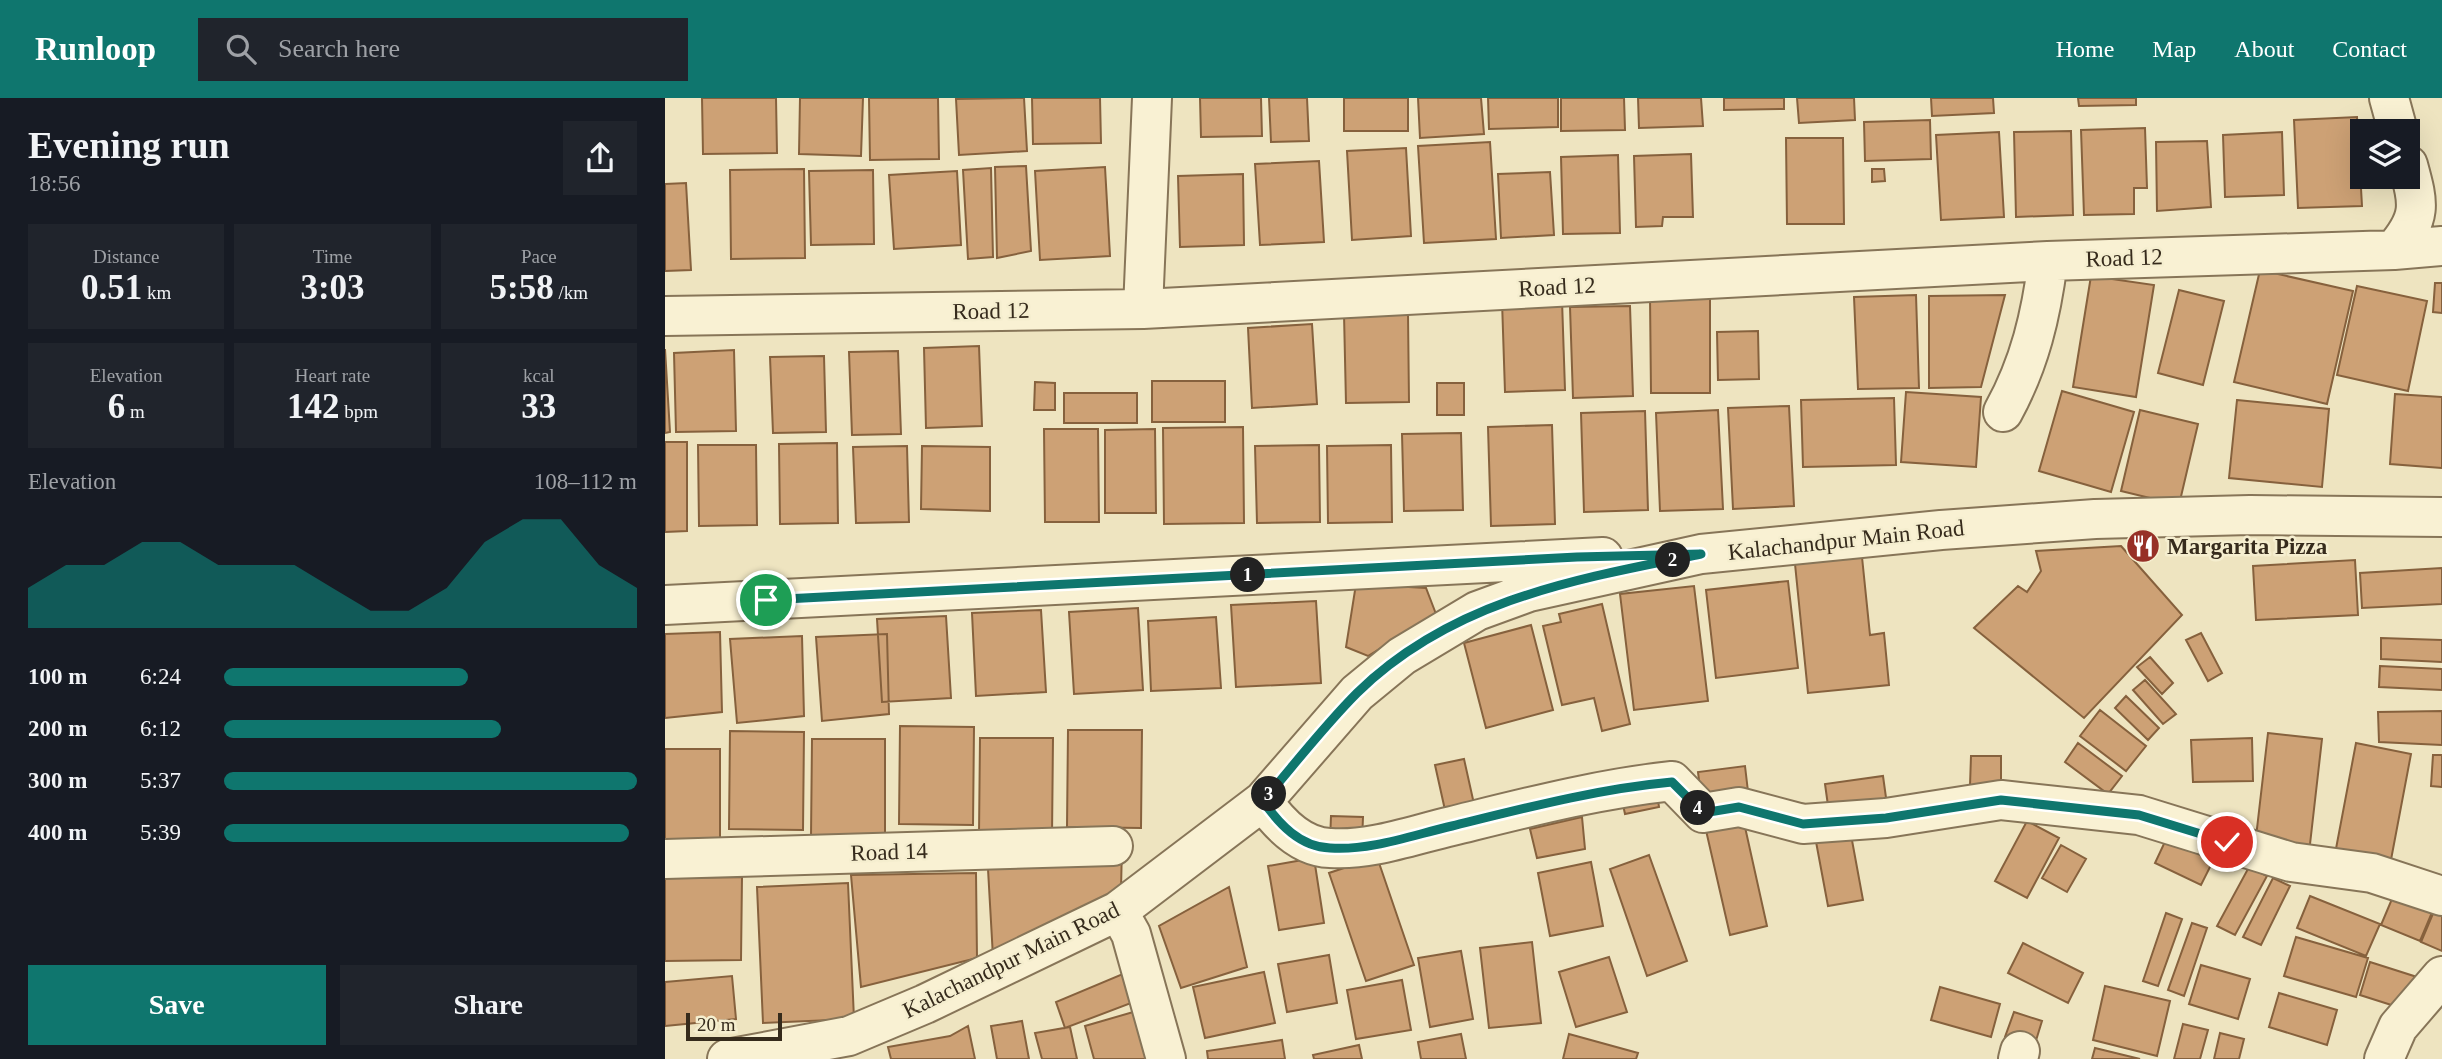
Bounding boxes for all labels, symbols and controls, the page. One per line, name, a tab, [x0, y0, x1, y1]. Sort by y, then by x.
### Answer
search box	[198, 18, 688, 81]
icon: search	[222, 30, 260, 68]
text: Runloop	[35, 31, 156, 67]
text: Search here	[278, 34, 400, 63]
text: Home	[2056, 36, 2114, 62]
text: Map	[2152, 36, 2196, 62]
text: About	[2234, 36, 2294, 62]
text: Contact	[2332, 36, 2407, 62]
map controls	[2350, 119, 2420, 189]
button: layers	[2350, 119, 2420, 189]
button: share	[563, 121, 637, 195]
text: Evening run	[28, 124, 230, 166]
text: 18:56	[28, 171, 80, 196]
street label: Road 12	[2085, 244, 2163, 272]
text: Distance	[93, 246, 159, 267]
text: Time	[313, 246, 352, 267]
text: Pace	[521, 246, 557, 267]
text: 0.51	[81, 268, 142, 307]
text: 3:03	[300, 268, 365, 307]
text: 5:58	[490, 268, 554, 307]
street label: Road 12	[1518, 272, 1596, 302]
text: km	[142, 282, 171, 303]
text: /km	[554, 282, 588, 303]
street label: Road 12	[952, 298, 1030, 324]
text: Elevation	[90, 365, 163, 386]
text: Heart rate	[295, 365, 370, 386]
text: kcal	[523, 365, 555, 386]
text: 6	[108, 387, 125, 426]
text: 142	[287, 387, 339, 426]
text: 33	[521, 387, 556, 426]
text: m	[125, 401, 145, 422]
text: bpm	[339, 401, 378, 422]
text: Elevation	[28, 469, 116, 494]
text: 108–112 m	[534, 469, 637, 494]
street label: Kalachandpur Main Road	[1727, 515, 1966, 565]
restaurant icon: Margarita Pizza	[2124, 527, 2162, 565]
place label: Margarita Pizza	[2167, 534, 2328, 559]
pin: 2	[1655, 542, 1691, 578]
text: 2	[1668, 549, 1677, 570]
pin: 1	[1231, 558, 1265, 592]
text: 1	[1243, 564, 1252, 585]
pin	[736, 570, 796, 630]
icon: arrive	[747, 581, 785, 619]
text: 100 m	[28, 664, 87, 689]
text: 6:24	[140, 664, 181, 689]
text: 200 m	[28, 716, 87, 741]
text: 6:12	[140, 716, 181, 741]
text: 300 m	[28, 768, 87, 793]
text: 5:37	[140, 768, 181, 793]
pin: 3	[1251, 776, 1287, 812]
text: 3	[1264, 783, 1273, 804]
pin: 4	[1681, 790, 1715, 826]
text: 4	[1693, 797, 1702, 818]
pin	[2197, 812, 2257, 872]
text: 400 m	[28, 820, 87, 845]
text: 5:39	[140, 820, 181, 845]
icon: check	[2208, 823, 2246, 861]
street label: Road 14	[850, 838, 929, 866]
street label: Kalachandpur Main Road	[899, 896, 1124, 1023]
button: Save	[28, 965, 326, 1045]
button: Share	[340, 965, 637, 1045]
scale bar	[686, 1010, 782, 1042]
text: 20 m	[697, 1014, 736, 1035]

